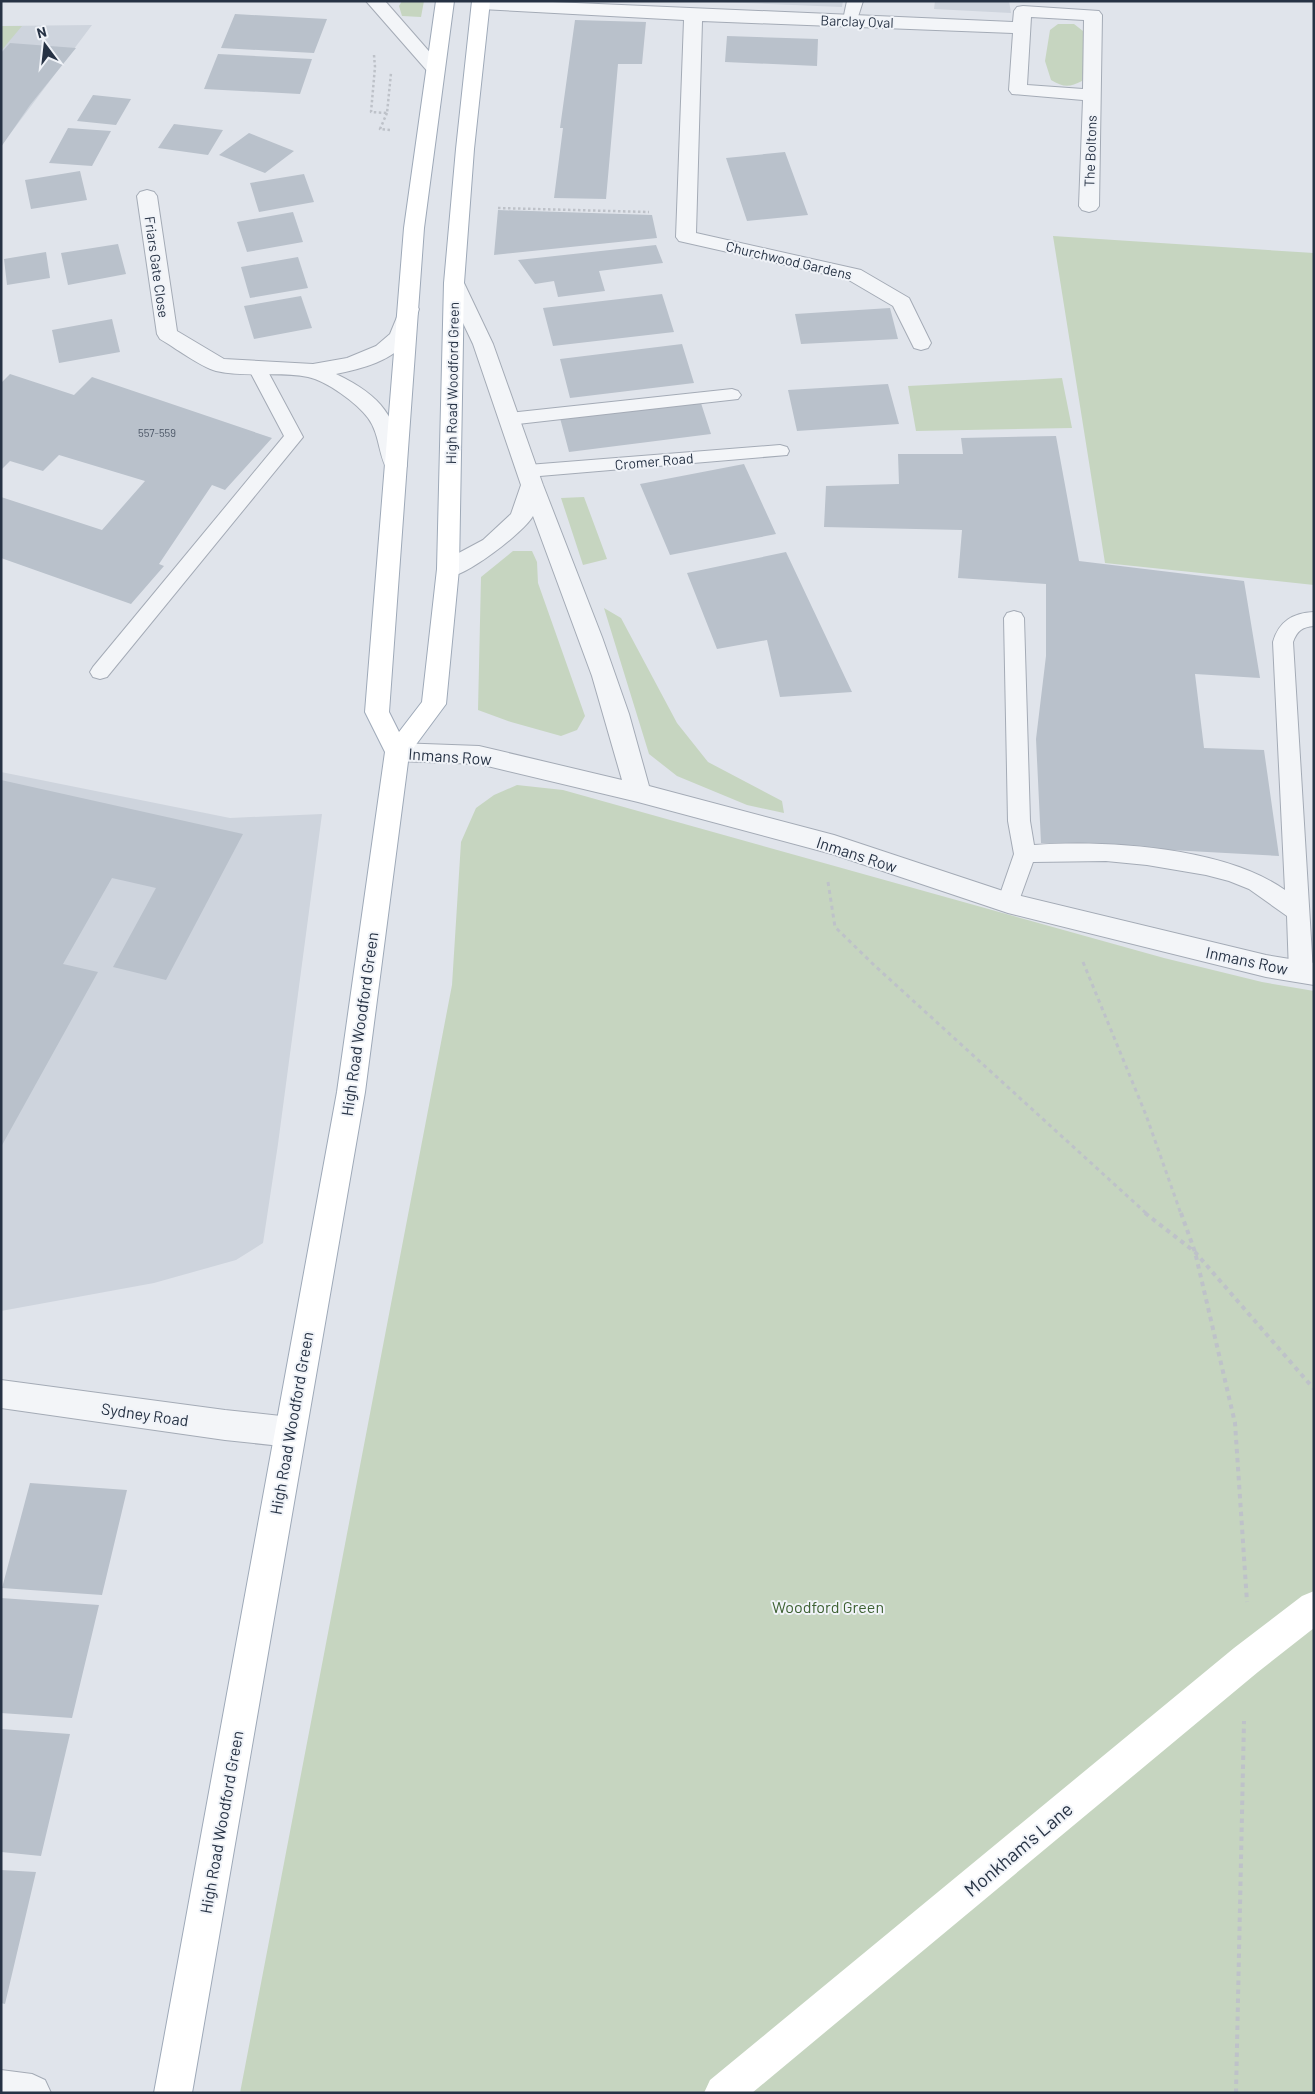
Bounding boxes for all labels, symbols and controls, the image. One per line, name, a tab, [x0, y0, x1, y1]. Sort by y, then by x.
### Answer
street label: Barclay Oval	[820, 11, 894, 31]
north arrow	[20, 20, 70, 70]
text: N	[35, 23, 48, 41]
street label: The Boltons	[1080, 114, 1100, 187]
street label: Friars Gate Close	[141, 215, 173, 319]
street label: Churchwood Gardens	[724, 237, 854, 283]
street label: High Road Woodford Green	[442, 302, 462, 464]
house number: 557-559	[138, 426, 176, 439]
street label: Cromer Road	[614, 449, 694, 473]
street label: Inmans Row	[408, 744, 493, 768]
street label: Inmans Row	[814, 832, 900, 876]
street label: High Road Woodford Green	[337, 931, 381, 1117]
street label: Inmans Row	[1204, 942, 1290, 978]
street label: High Road Woodford Green	[266, 1330, 316, 1516]
street label: Sydney Road	[100, 1398, 190, 1430]
park label: Woodford Green	[772, 1597, 884, 1616]
street label: High Road Woodford Green	[196, 1729, 246, 1915]
street label: Monkham's Lane	[959, 1797, 1077, 1901]

